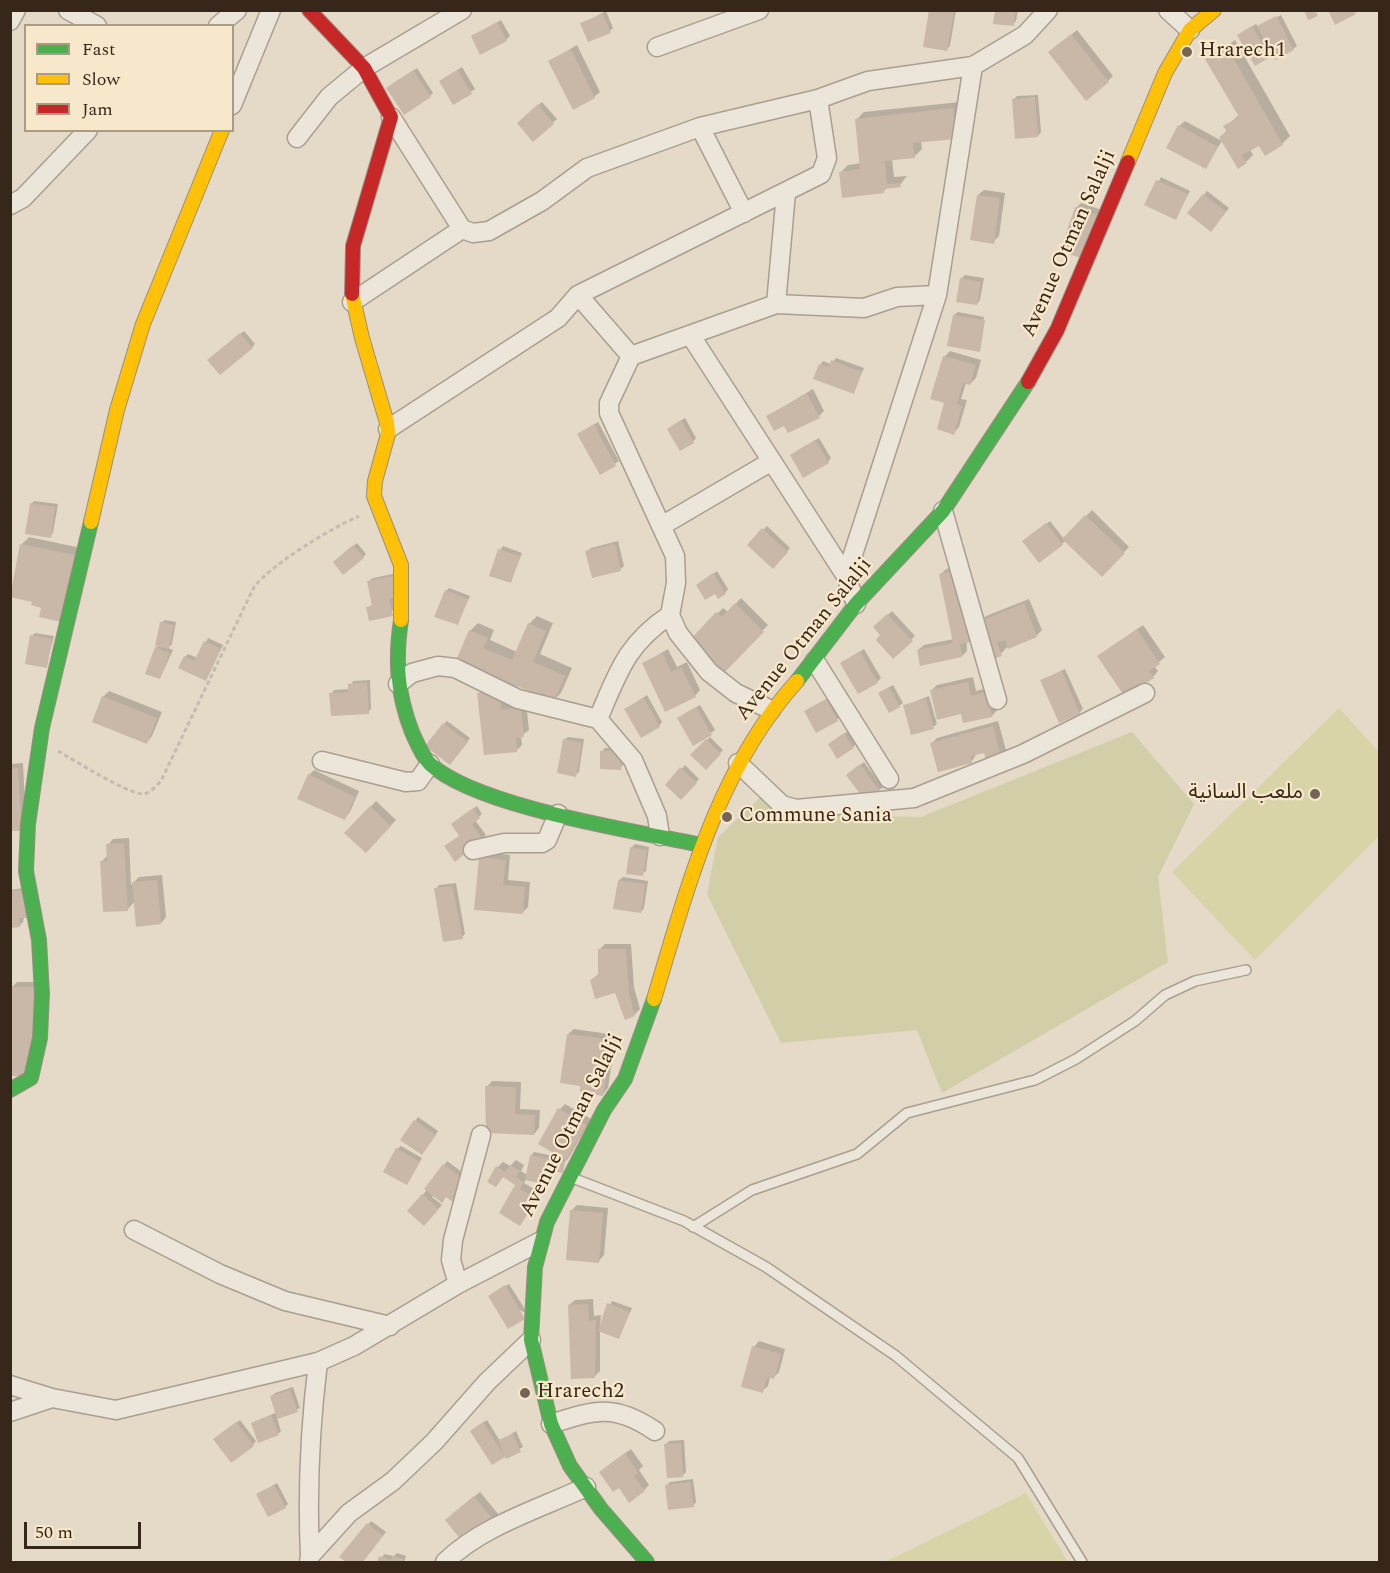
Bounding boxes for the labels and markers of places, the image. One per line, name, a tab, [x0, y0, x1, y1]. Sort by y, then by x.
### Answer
place label: Hrarech1	[1199, 39, 1286, 65]
marker: Hrarech1	[1180, 45, 1194, 59]
place label: ملعب السانية	[1188, 781, 1303, 807]
marker: ملعب السانية	[1308, 787, 1322, 801]
place label: Commune Sania	[739, 804, 892, 830]
marker: Commune Sania	[720, 810, 734, 824]
place label: Hrarech2	[537, 1380, 624, 1406]
marker: Hrarech2	[518, 1386, 532, 1400]

